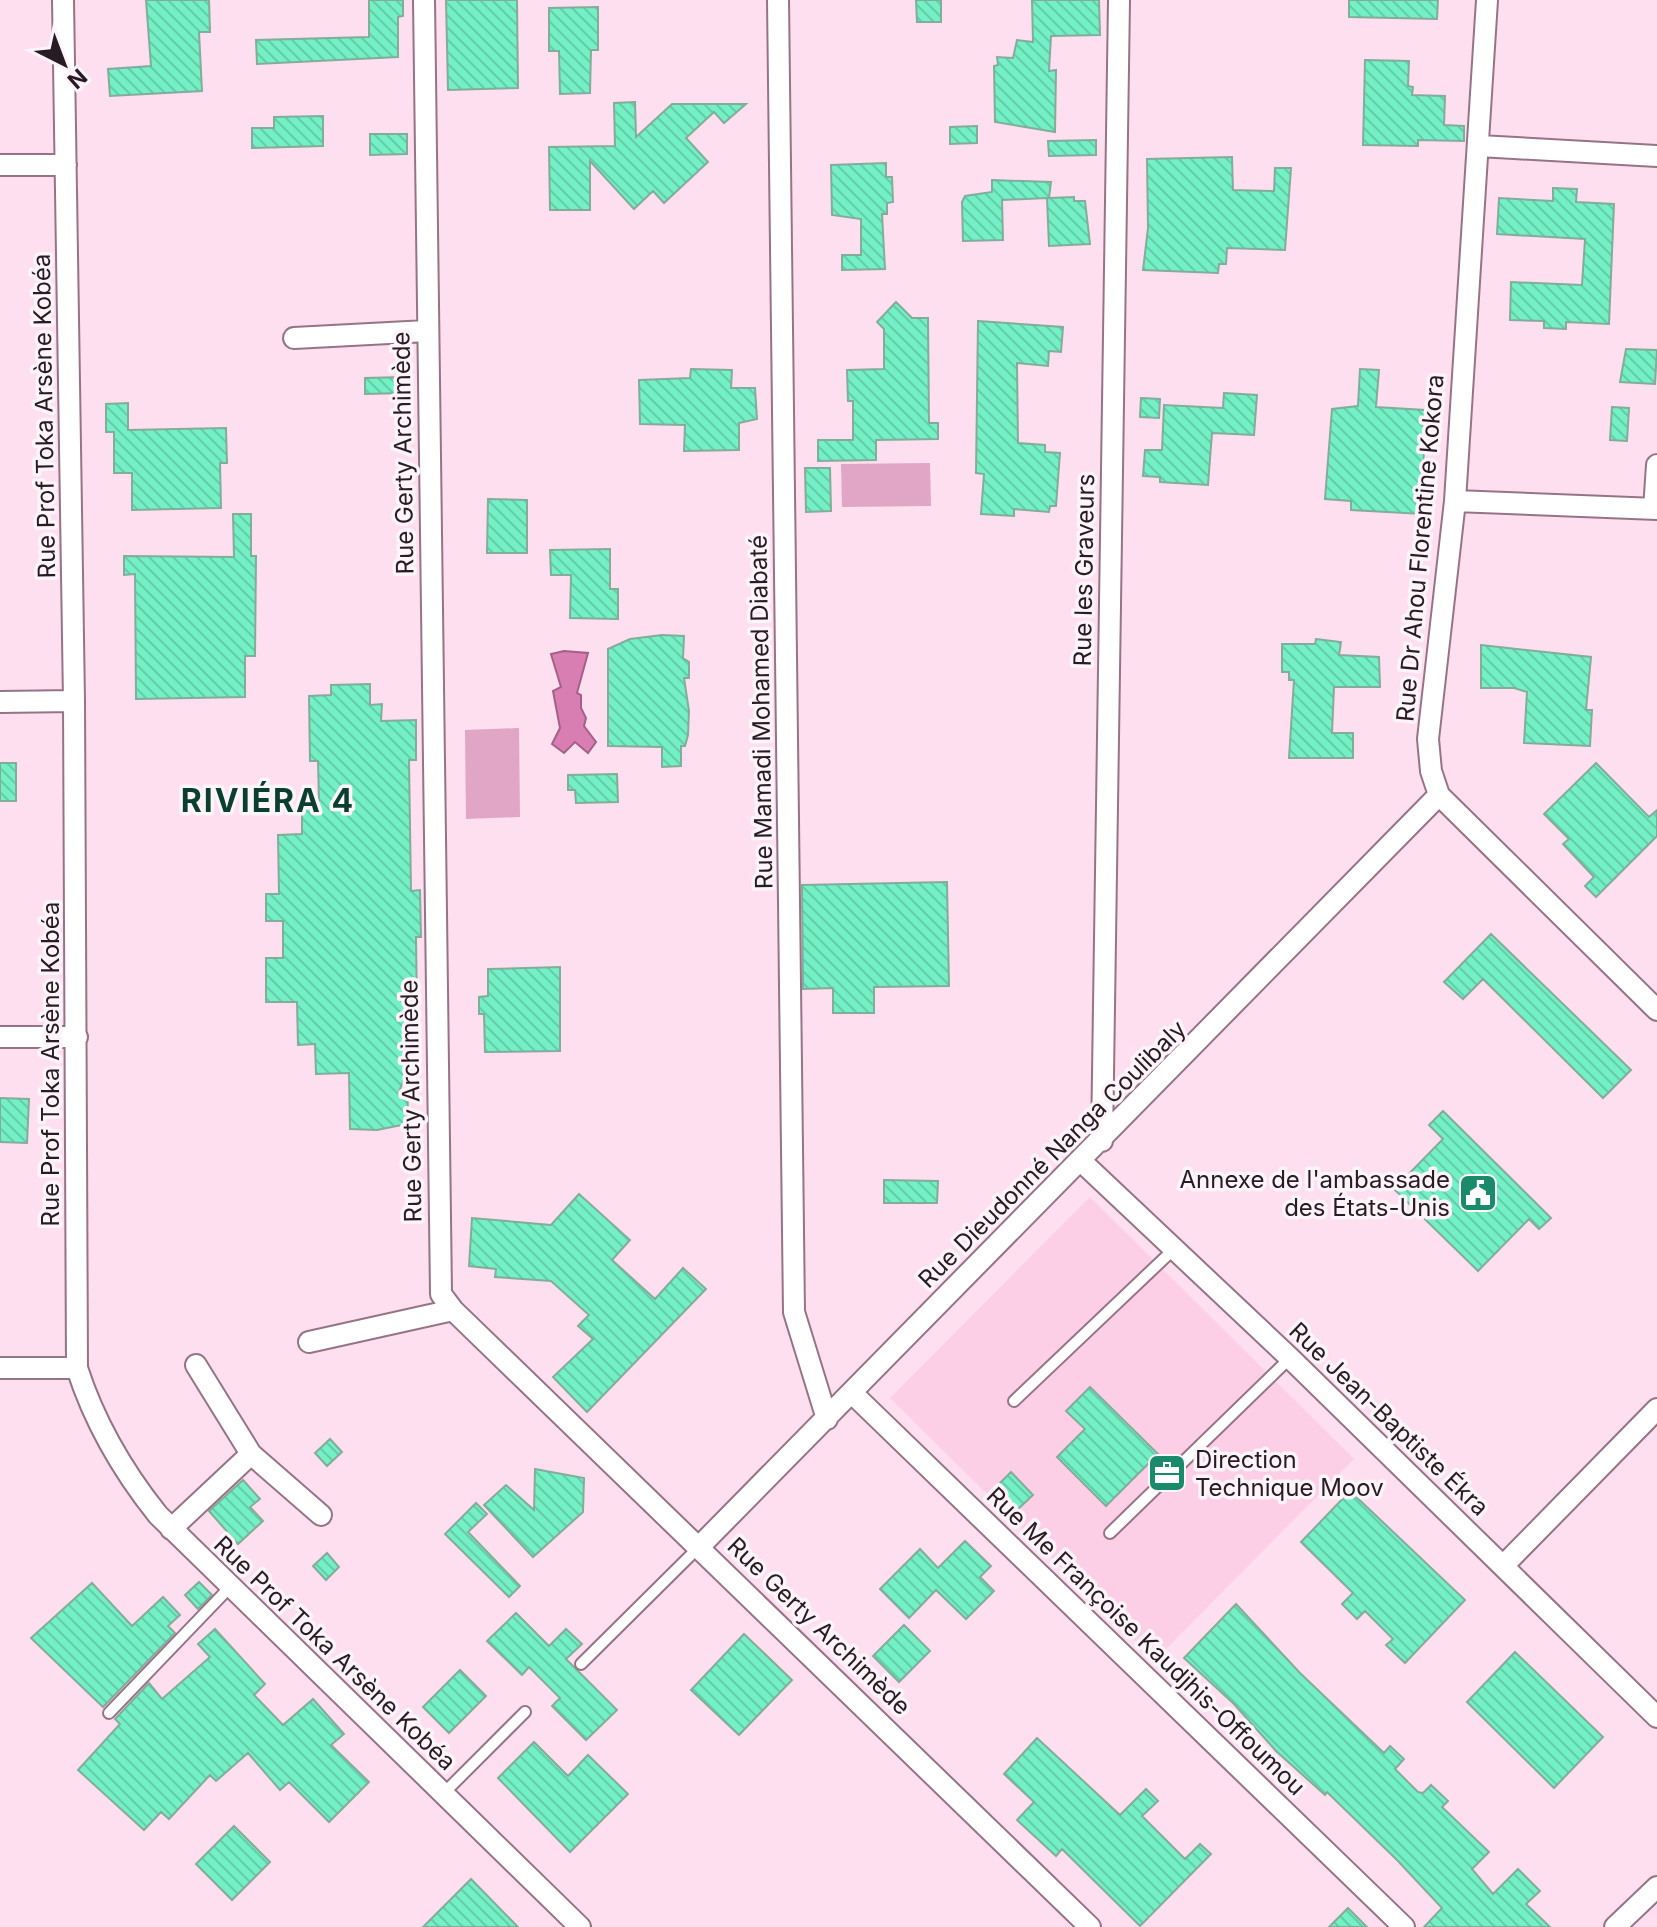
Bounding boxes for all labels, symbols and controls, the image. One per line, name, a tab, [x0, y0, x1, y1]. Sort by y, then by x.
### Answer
north arrow	[24, 24, 104, 104]
text: N	[62, 64, 92, 94]
street label: Rue Prof Toka Arsène Kobéa	[27, 253, 61, 579]
street label: Rue Gerty Archimède	[386, 331, 420, 575]
street label: Rue Dr Ahou Florentine Kokora	[1390, 373, 1450, 723]
street label: Rue les Graveurs	[1068, 473, 1100, 667]
street label: Rue Mamadi Mohamed Diabaté	[743, 535, 779, 889]
district label: RIVIÉRA 4	[181, 781, 355, 820]
street label: Rue Prof Toka Arsène Kobéa	[36, 902, 65, 1226]
street label: Rue Gerty Archimède	[394, 979, 428, 1223]
street label: Rue Dieudonné Nanga Coulibaly	[912, 1014, 1192, 1294]
place label: Annexe de l'ambassade des États-Unis	[1179, 1165, 1450, 1222]
public building icon: Annexe de l'ambassade des États-Unis	[1457, 1172, 1499, 1214]
street label: Rue Jean-Baptiste Ékra	[1283, 1316, 1495, 1522]
place label: Direction Technique Moov	[1195, 1445, 1384, 1502]
office icon: Direction Technique Moov	[1146, 1452, 1188, 1494]
street label: Rue Me Françoise Kaudjhis-Offoumou	[981, 1481, 1311, 1801]
street label: Rue Prof Toka Arsène Kobéa	[208, 1530, 462, 1776]
street label: Rue Gerty Archimède	[722, 1531, 916, 1721]

